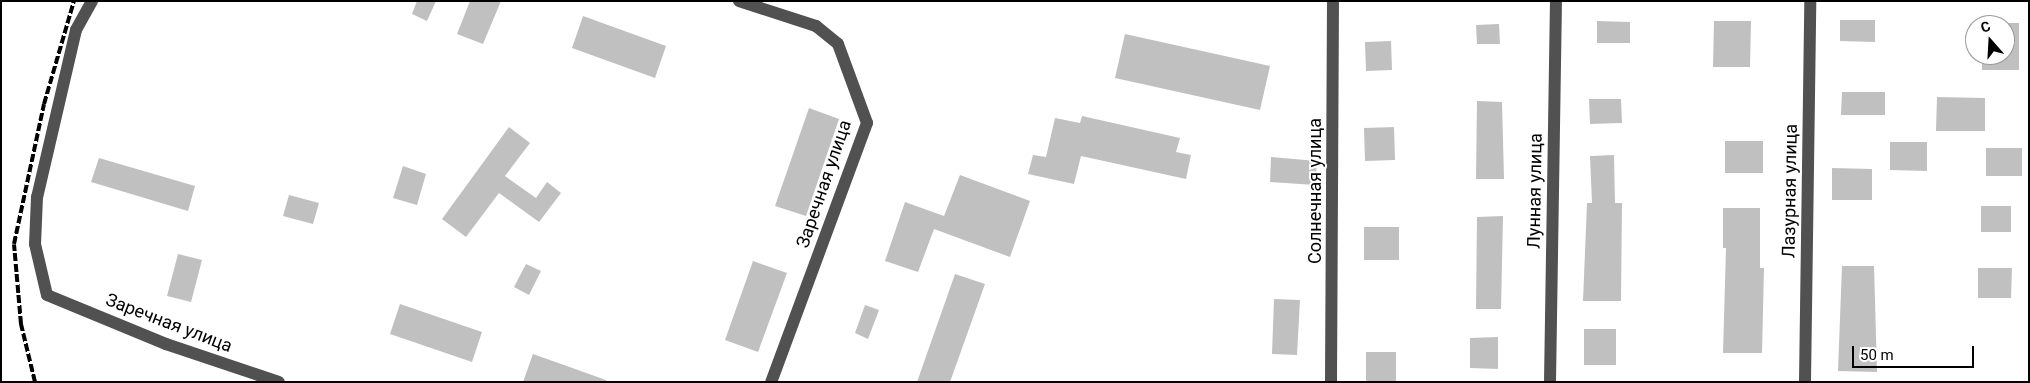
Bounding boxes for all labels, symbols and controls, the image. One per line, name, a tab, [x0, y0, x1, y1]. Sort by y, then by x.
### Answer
north arrow	[1965, 15, 2015, 65]
text: С	[1978, 18, 1992, 36]
street label: Заречная улица	[792, 117, 856, 251]
street label: Солнечная улица	[1304, 118, 1326, 264]
street label: Лазурная улица	[1778, 124, 1802, 258]
street label: Лунная улица	[1523, 133, 1547, 249]
street label: Заречная улица	[103, 289, 235, 357]
scale bar	[1855, 336, 1978, 368]
text: 50 m	[1860, 346, 1894, 364]

